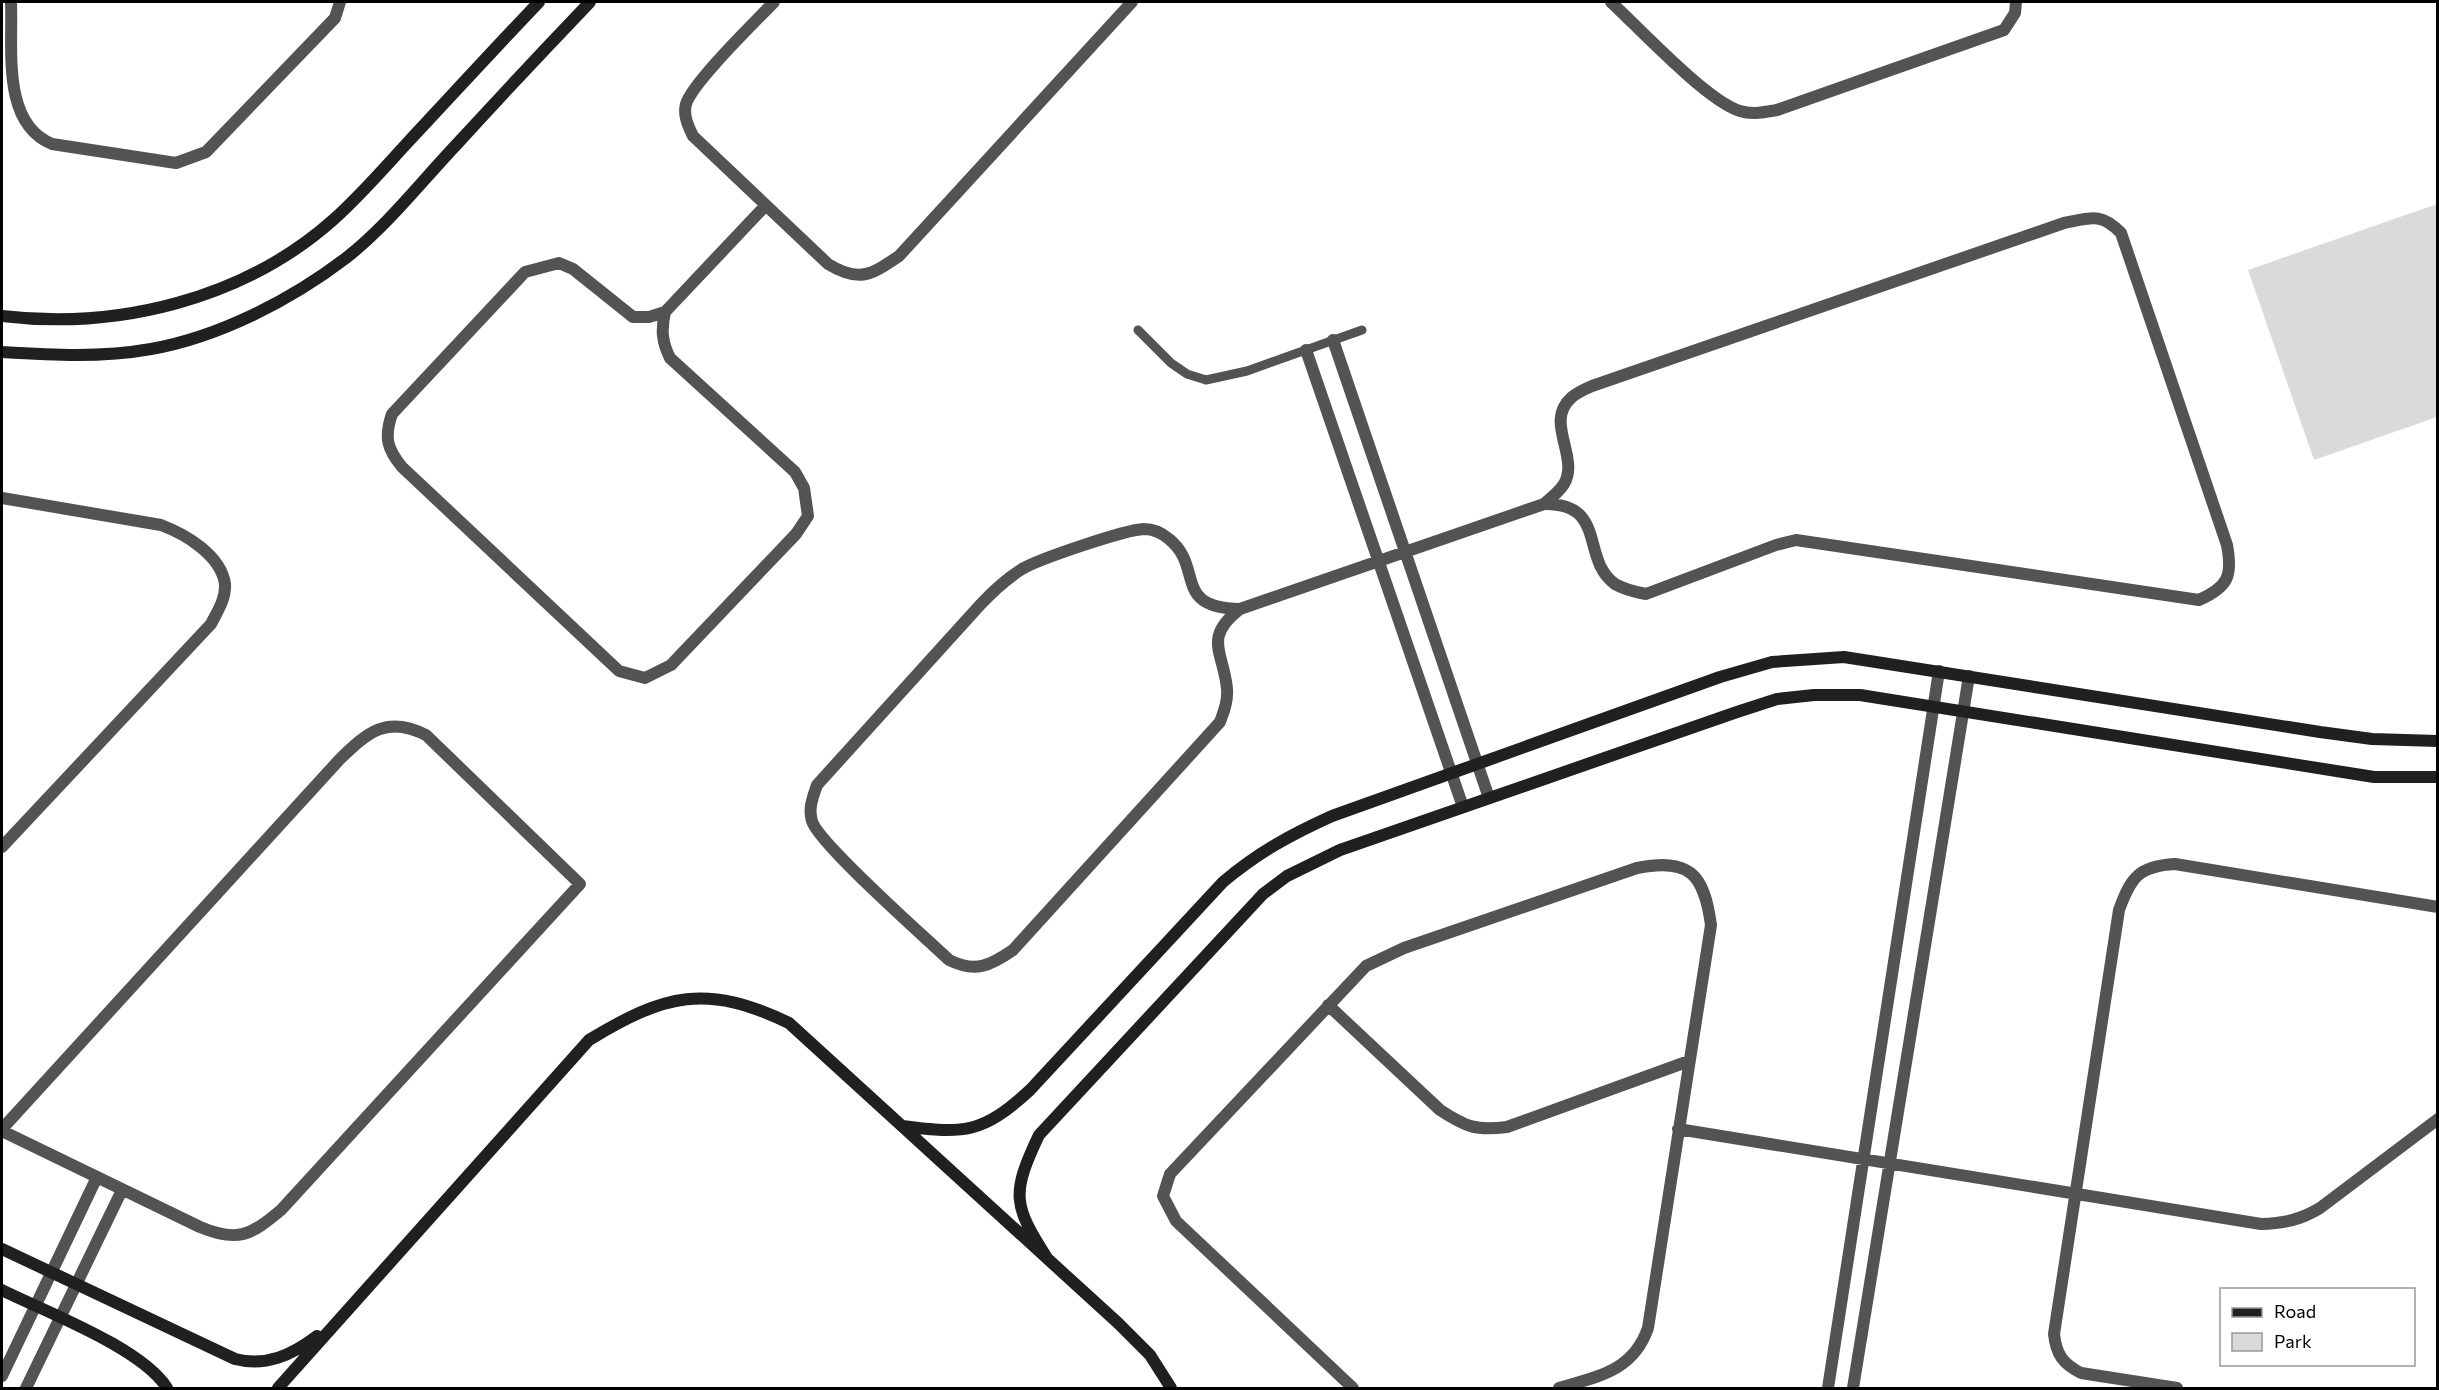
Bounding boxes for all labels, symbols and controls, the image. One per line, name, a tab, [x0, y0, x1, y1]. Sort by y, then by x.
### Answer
legend	[2220, 1288, 2415, 1366]
text: Road	[2274, 1300, 2316, 1322]
text: Park	[2274, 1330, 2312, 1352]

